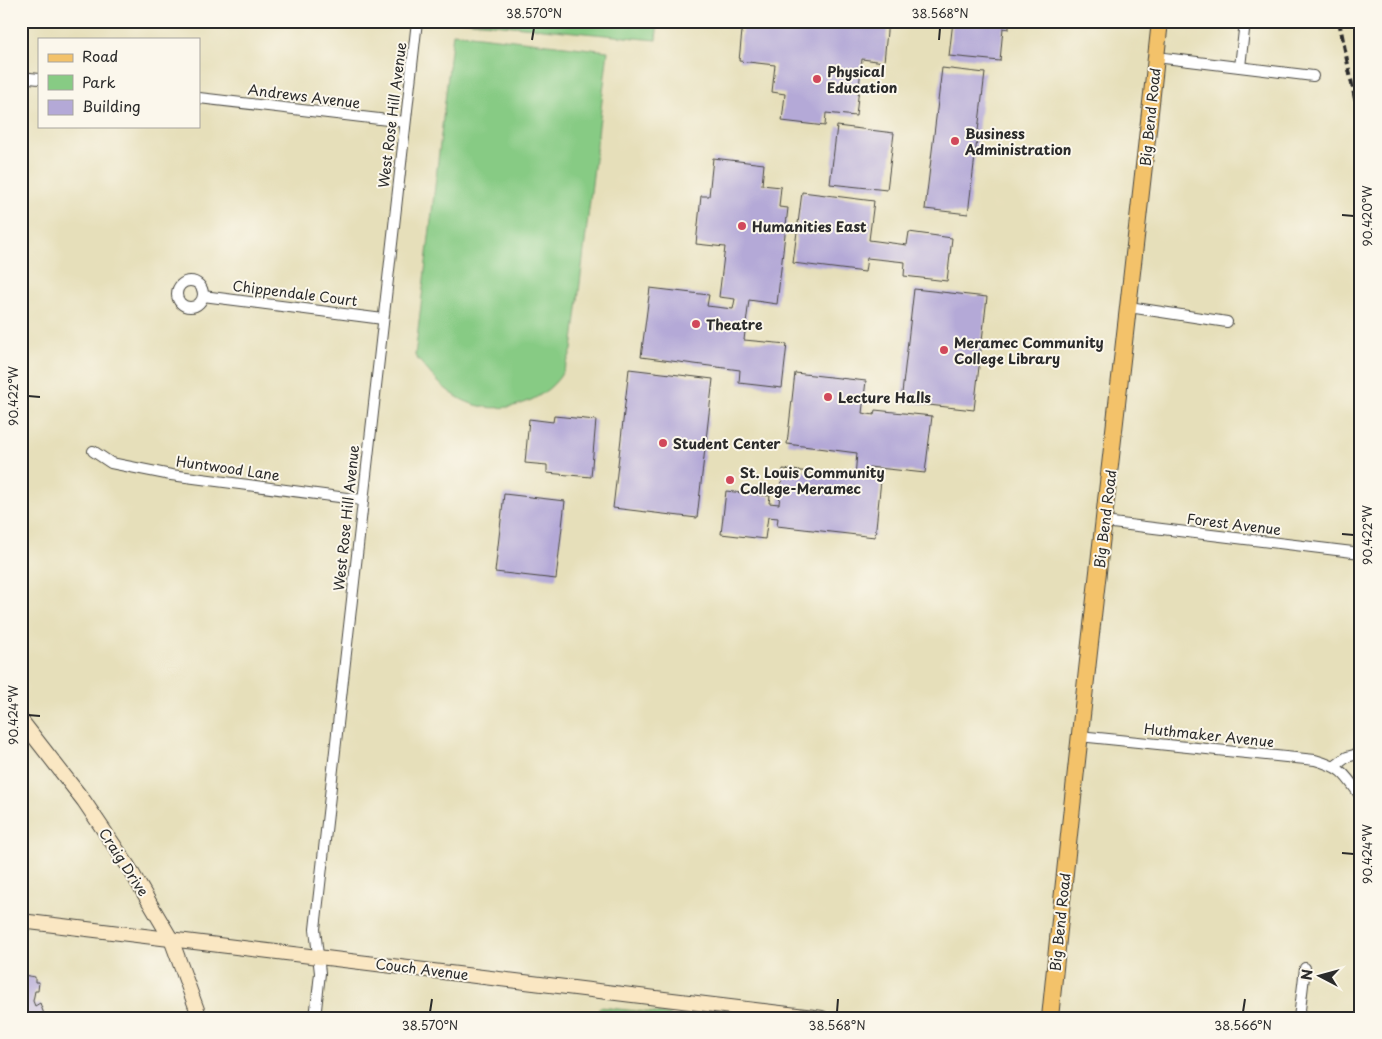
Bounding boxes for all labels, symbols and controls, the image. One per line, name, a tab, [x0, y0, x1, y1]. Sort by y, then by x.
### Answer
text: 38.570°N	[506, 4, 562, 22]
text: 38.568°N	[911, 4, 969, 22]
legend	[38, 38, 200, 128]
street label: West Rose Hill Avenue	[373, 41, 411, 189]
text: Road	[82, 44, 118, 67]
place label: Physical Education	[827, 61, 897, 98]
street label: Big Bend Road	[1134, 67, 1166, 167]
text: Park	[82, 70, 116, 93]
marker: Physical Education	[811, 73, 823, 85]
street label: Andrews Avenue	[247, 79, 362, 113]
text: Building	[82, 94, 141, 117]
place label: Business Administration	[964, 123, 1071, 160]
marker: Business Administration	[949, 135, 961, 147]
text: 90.420°W	[1358, 185, 1376, 246]
place label: Humanities East	[752, 216, 867, 237]
marker: Humanities East	[736, 220, 748, 232]
street label: Chippendale Court	[231, 275, 359, 311]
place label: Theatre	[706, 314, 763, 335]
marker: Theatre	[690, 318, 702, 330]
place label: Meramec Community College Library	[954, 332, 1104, 369]
marker: Meramec Community College Library	[938, 344, 950, 356]
text: 90.422°W	[4, 365, 22, 426]
place label: Lecture Halls	[838, 387, 931, 408]
marker: Lecture Halls	[822, 391, 834, 403]
place label: Student Center	[673, 433, 781, 454]
marker: Student Center	[657, 437, 669, 449]
street label: West Rose Hill Avenue	[328, 444, 364, 592]
street label: Huntwood Lane	[175, 450, 281, 486]
place label: St. Louis Community College-Meramec	[740, 462, 885, 499]
street label: Big Bend Road	[1089, 469, 1121, 569]
marker: St. Louis Community College-Meramec	[724, 474, 736, 486]
text: 90.422°W	[1358, 504, 1376, 565]
street label: Forest Avenue	[1186, 508, 1283, 540]
text: 90.424°W	[4, 684, 22, 745]
street label: Huthmaker Avenue	[1143, 718, 1275, 752]
text: 90.424°W	[1358, 823, 1376, 884]
street label: Craig Drive	[94, 824, 154, 900]
street label: Big Bend Road	[1044, 872, 1076, 972]
north arrow	[1294, 952, 1344, 1002]
street label: Couch Avenue	[374, 953, 470, 985]
text: N	[1296, 968, 1318, 981]
text: 38.570°N	[402, 1016, 458, 1034]
text: 38.568°N	[808, 1016, 866, 1034]
text: 38.566°N	[1214, 1016, 1272, 1034]

